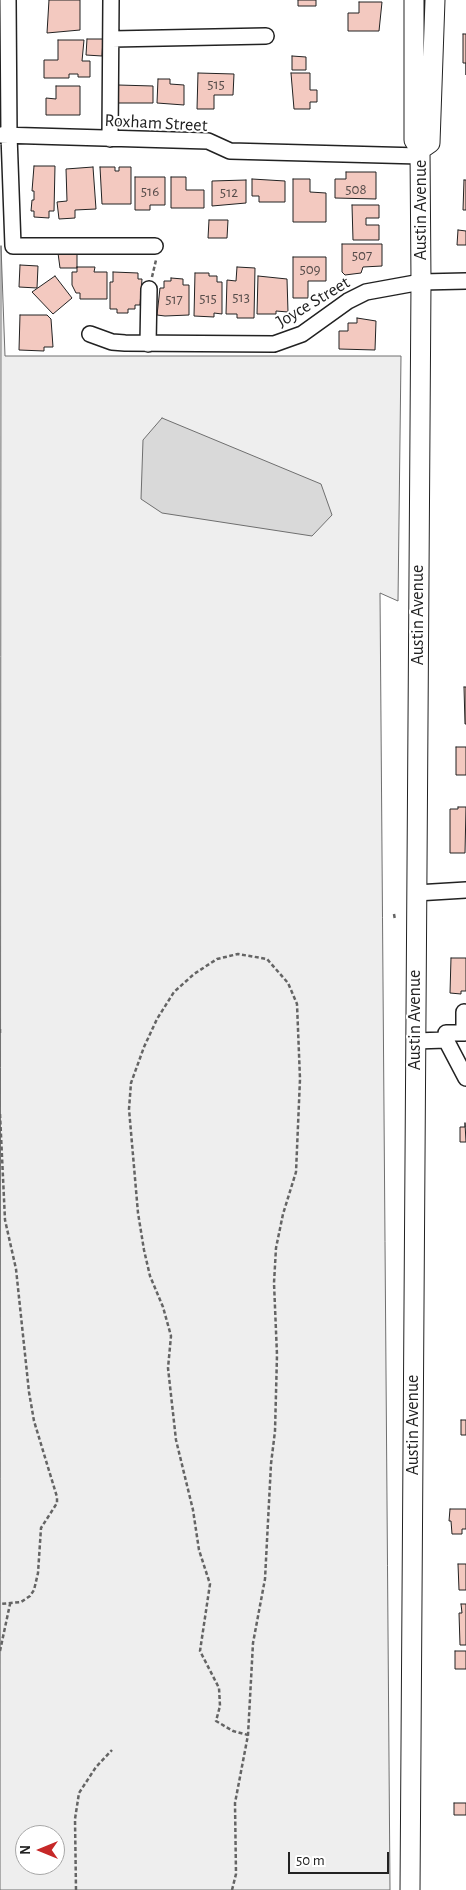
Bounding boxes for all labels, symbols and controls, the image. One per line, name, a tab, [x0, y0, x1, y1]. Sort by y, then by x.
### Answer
house number: 515	[207, 75, 225, 93]
street label: Roxham Street	[104, 110, 208, 136]
street label: Austin Avenue	[410, 160, 432, 260]
house number: 508	[345, 180, 367, 198]
house number: 516	[141, 182, 159, 200]
house number: 512	[220, 183, 238, 201]
house number: 507	[352, 246, 372, 264]
house number: 509	[299, 260, 321, 278]
street label: Joyce Street	[272, 272, 354, 332]
house number: 513	[232, 288, 250, 306]
house number: 515	[199, 289, 217, 307]
house number: 517	[165, 290, 183, 308]
street label: Austin Avenue	[407, 565, 429, 665]
street label: Austin Avenue	[404, 970, 426, 1070]
street label: Austin Avenue	[402, 1375, 424, 1475]
north arrow	[15, 1825, 65, 1875]
scale bar	[291, 1842, 392, 1874]
text: N	[19, 1845, 33, 1855]
text: 50 m	[296, 1853, 325, 1868]

